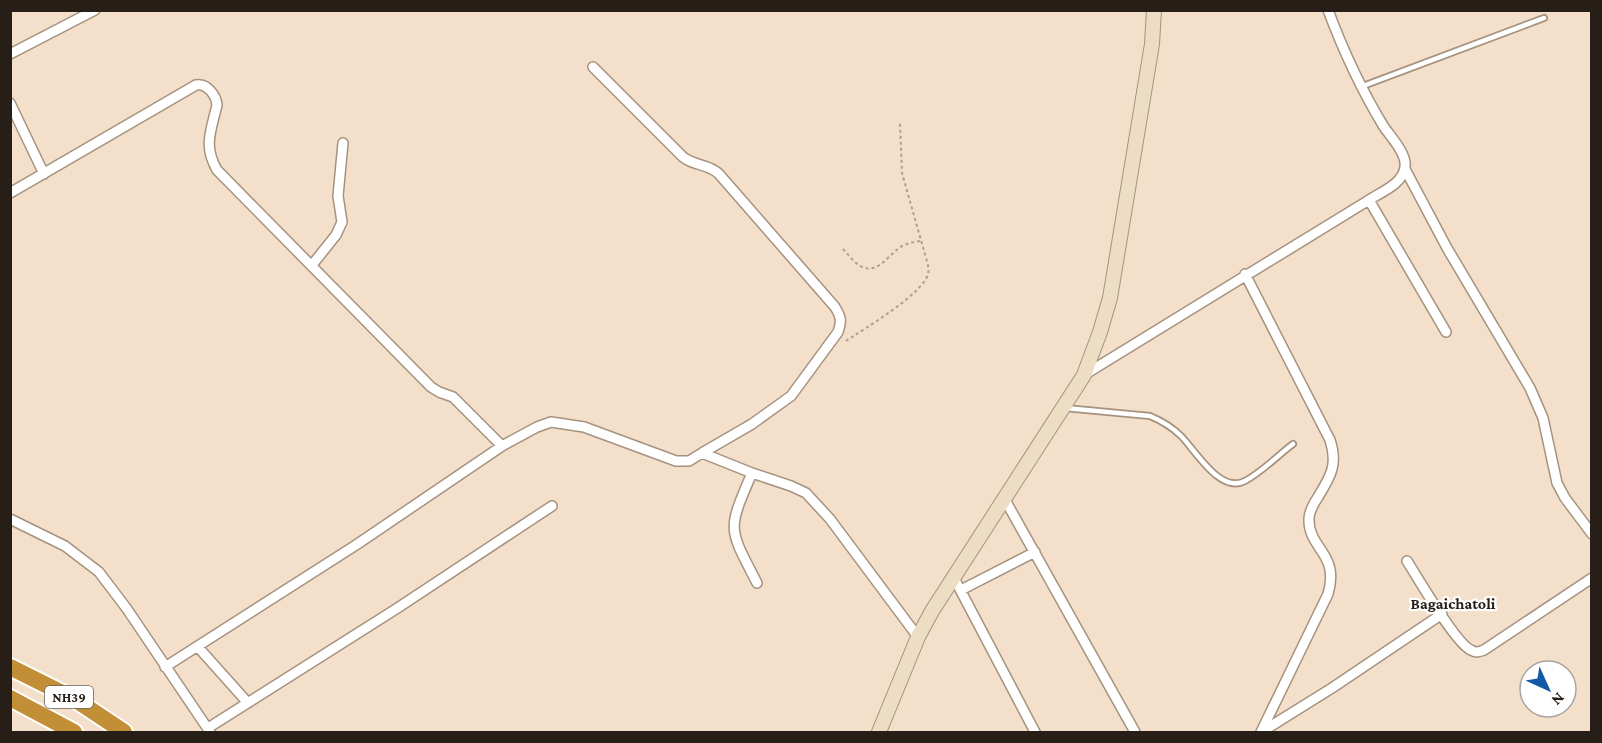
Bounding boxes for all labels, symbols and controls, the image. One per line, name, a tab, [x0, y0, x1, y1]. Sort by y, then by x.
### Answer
district label: Bagaichatoli	[1411, 595, 1496, 612]
north arrow	[1518, 659, 1578, 719]
road number: NH39	[45, 686, 93, 708]
text: N	[1548, 689, 1568, 709]

